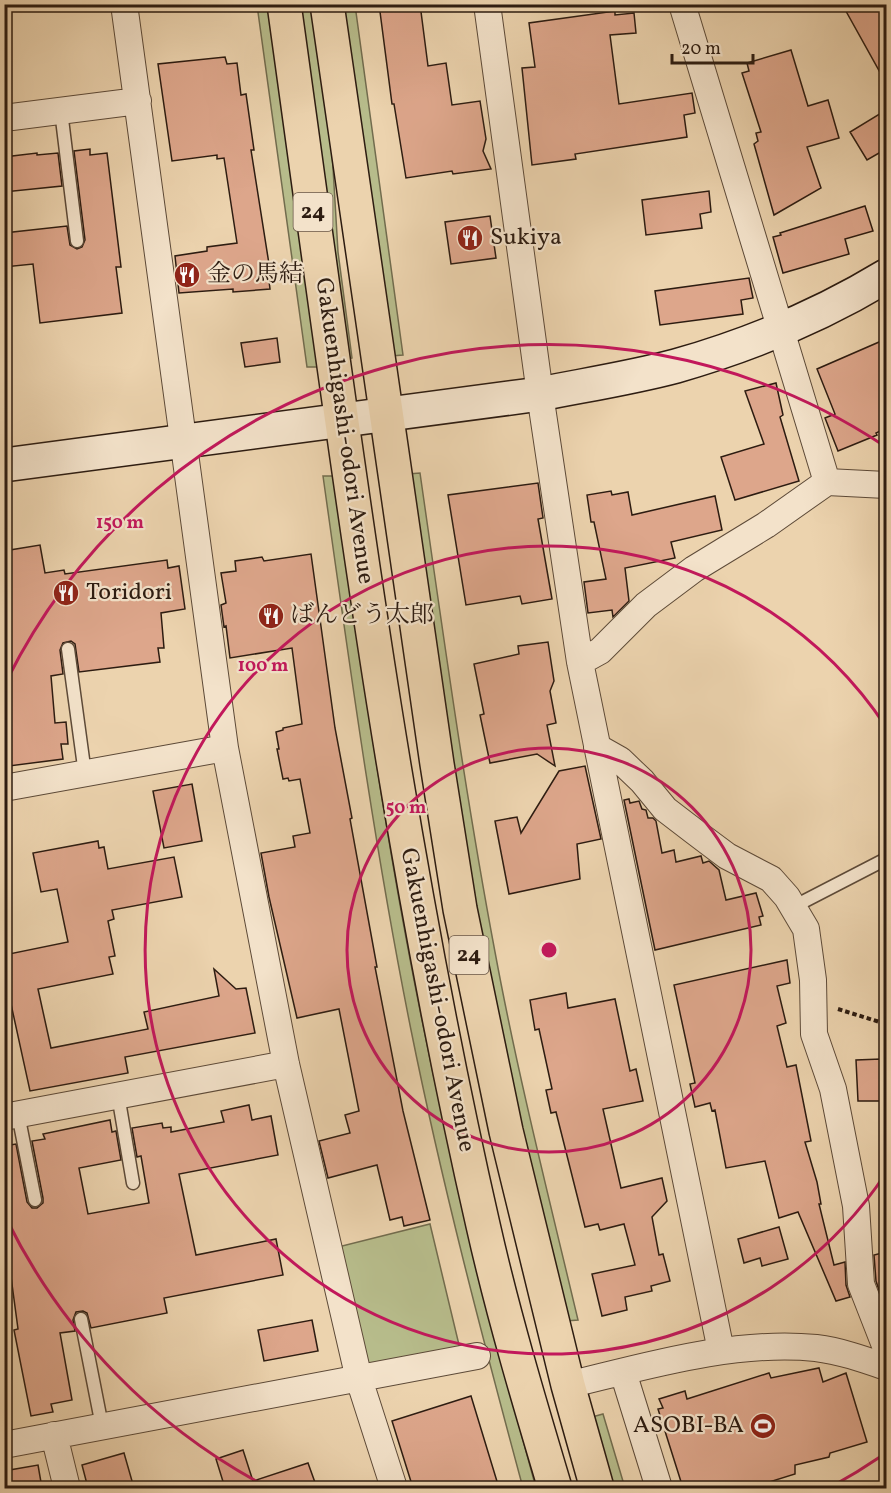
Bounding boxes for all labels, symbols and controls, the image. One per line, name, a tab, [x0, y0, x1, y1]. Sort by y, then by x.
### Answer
scale bar	[672, 27, 753, 65]
text: 20 m	[681, 37, 721, 62]
road number: 24	[294, 193, 332, 231]
place label: Sukiya	[490, 221, 562, 255]
restaurant icon: Sukiya	[455, 223, 485, 253]
place label: 金の馬結	[207, 258, 303, 292]
restaurant icon: 金の馬結	[172, 260, 202, 290]
street label: Gakuenhigashi-odori Avenue	[306, 276, 382, 586]
text: 150 m	[96, 511, 144, 536]
place label: Toridori	[86, 576, 172, 610]
restaurant icon: Toridori	[51, 578, 81, 608]
place label: ばんどう太郎	[290, 599, 434, 633]
restaurant icon: ばんどう太郎	[256, 601, 286, 631]
text: 100 m	[238, 654, 288, 679]
text: 50 m	[386, 796, 426, 821]
street label: Gakuenhigashi-odori Avenue	[391, 845, 483, 1155]
road number: 24	[450, 936, 488, 974]
centre of rings	[539, 940, 559, 960]
place label: ASOBI-BA	[633, 1409, 744, 1443]
sports icon: ASOBI-BA	[748, 1411, 778, 1441]

